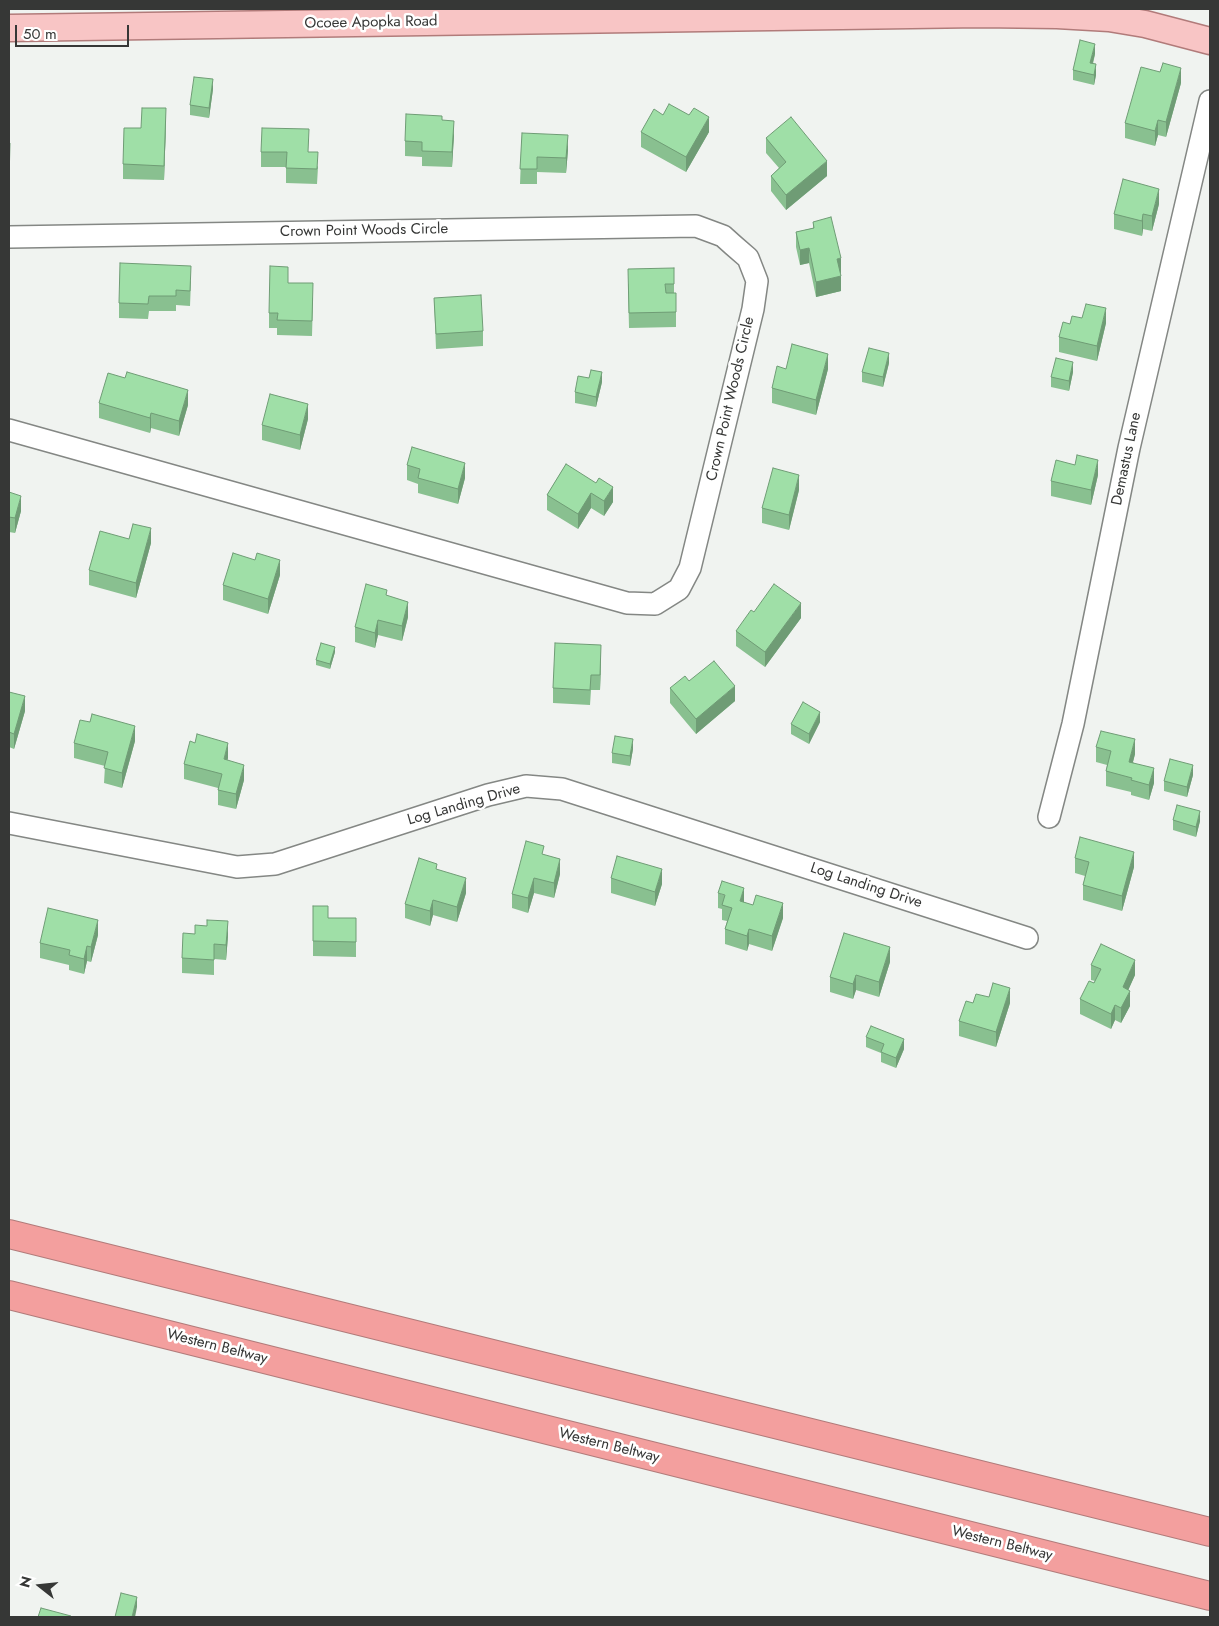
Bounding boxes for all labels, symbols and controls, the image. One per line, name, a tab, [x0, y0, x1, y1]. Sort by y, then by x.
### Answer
street label: Ocoee Apopka Road	[304, 13, 438, 33]
scale bar	[18, 15, 131, 47]
text: 50 m	[23, 23, 57, 45]
street label: Crown Point Woods Circle	[280, 221, 448, 241]
street label: Crown Point Woods Circle	[703, 315, 759, 483]
street label: Demastus Lane	[1108, 411, 1146, 507]
street label: Log Landing Drive	[406, 780, 522, 830]
street label: Log Landing Drive	[808, 859, 924, 913]
street label: Western Beltway	[165, 1326, 269, 1368]
street label: Western Beltway	[557, 1425, 661, 1467]
street label: Western Beltway	[950, 1523, 1054, 1565]
north arrow	[15, 1561, 65, 1611]
text: N	[14, 1574, 37, 1590]

